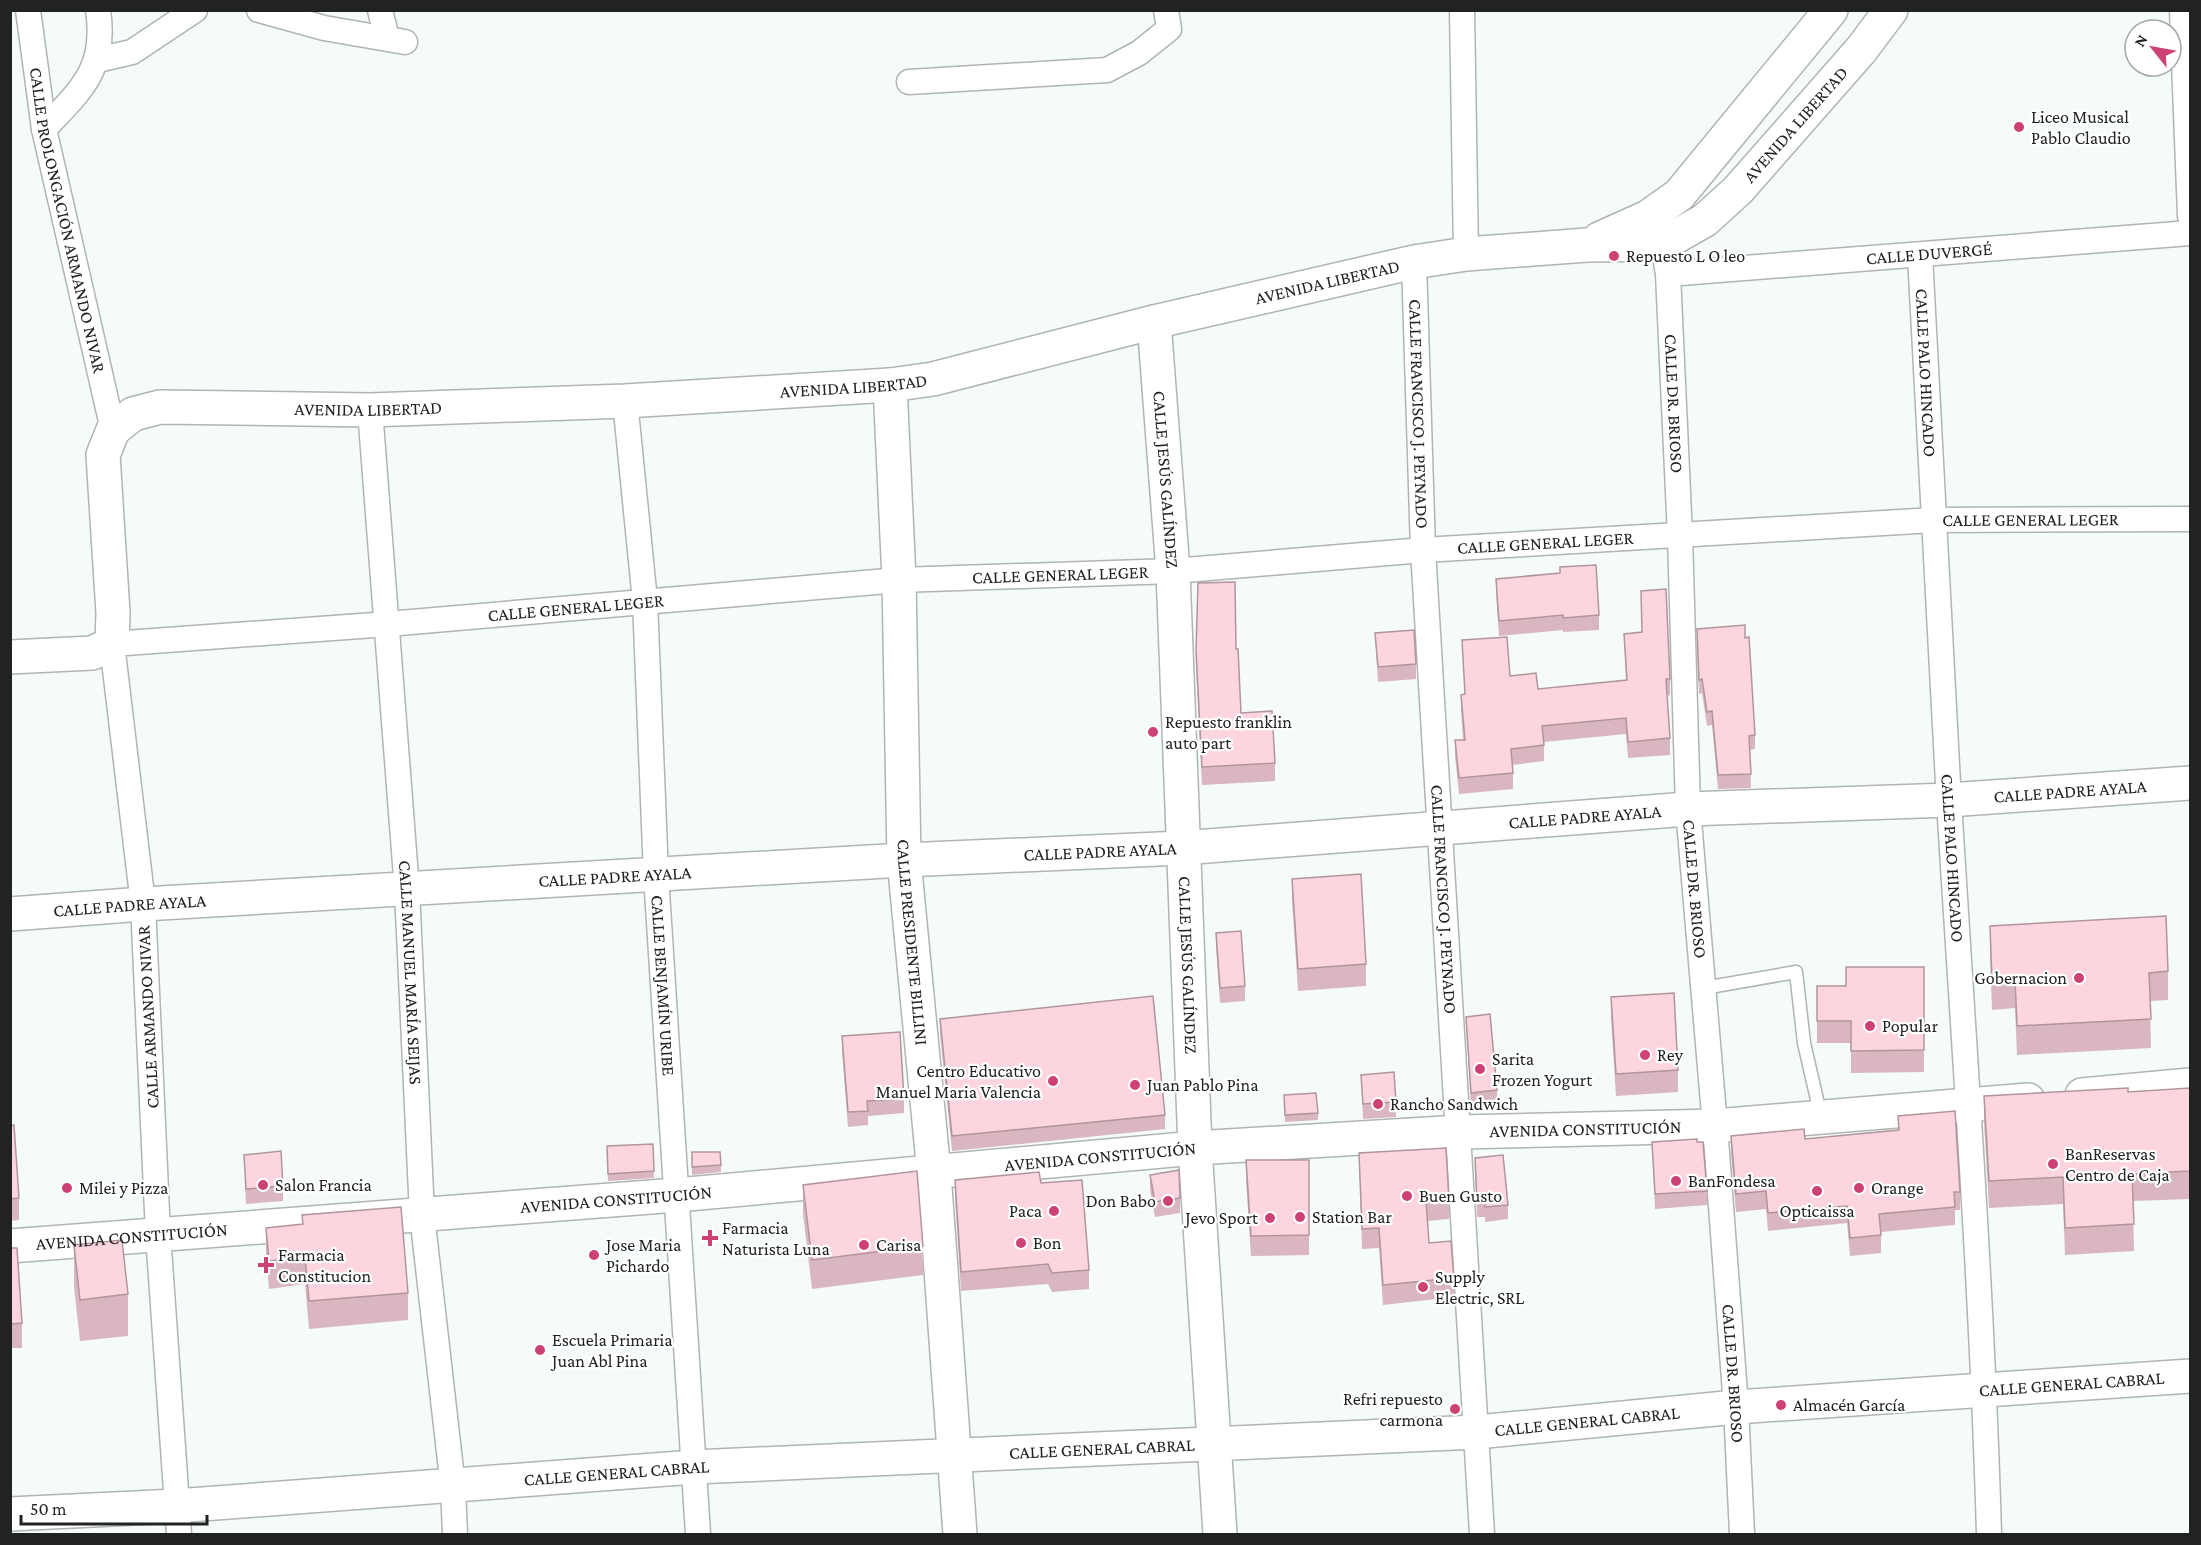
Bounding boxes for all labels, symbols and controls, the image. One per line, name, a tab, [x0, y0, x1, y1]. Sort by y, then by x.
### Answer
north arrow	[2123, 18, 2183, 78]
text: N	[2130, 31, 2151, 50]
street label: AVENIDA LIBERTAD	[1739, 62, 1852, 187]
street label: CALLE PROLONGACIÓN ARMANDO NIVAR	[26, 66, 110, 376]
place label: Liceo Musical Pablo Claudio	[2031, 107, 2131, 148]
marker: Liceo Musical Pablo Claudio	[2012, 120, 2026, 134]
street label: CALLE DUVERGÉ	[1865, 239, 1993, 268]
place label: Repuesto L O leo	[1626, 246, 1745, 266]
marker: Repuesto L O leo	[1607, 249, 1621, 263]
street label: AVENIDA LIBERTAD	[1253, 256, 1402, 308]
street label: CALLE PALO HINCADO	[1912, 288, 1940, 458]
street label: CALLE FRANCISCO J. PEYNADO	[1405, 299, 1432, 529]
street label: CALLE DR. BRIOSO	[1661, 334, 1687, 473]
street label: AVENIDA LIBERTAD	[779, 370, 928, 402]
street label: CALLE JESÚS GALÍNDEZ	[1149, 390, 1183, 569]
street label: AVENIDA LIBERTAD	[294, 397, 442, 420]
street label: CALLE GENERAL LEGER	[1942, 509, 2120, 530]
street label: CALLE GENERAL LEGER	[1457, 528, 1635, 558]
street label: CALLE GENERAL LEGER	[972, 562, 1150, 588]
street label: CALLE GENERAL LEGER	[487, 590, 665, 625]
place label: Repuesto franklin auto part	[1165, 712, 1292, 753]
marker: Repuesto franklin auto part	[1146, 725, 1160, 739]
street label: CALLE PALO HINCADO	[1937, 773, 1968, 943]
street label: CALLE PADRE AYALA	[1993, 776, 2148, 807]
street label: CALLE FRANCISCO J. PEYNADO	[1427, 784, 1461, 1014]
street label: CALLE PADRE AYALA	[1508, 801, 1663, 833]
street label: CALLE DR. BRIOSO	[1679, 819, 1711, 959]
street label: CALLE PADRE AYALA	[1023, 838, 1178, 865]
street label: CALLE PRESIDENTE BILLINI	[894, 839, 932, 1046]
street label: CALLE MANUEL MARÍA SEIJAS	[395, 860, 426, 1085]
street label: CALLE PADRE AYALA	[538, 862, 693, 891]
street label: CALLE JESÚS GALÍNDEZ	[1175, 876, 1201, 1054]
street label: CALLE PADRE AYALA	[52, 890, 208, 921]
street label: CALLE BENJAMÍN URIBE	[647, 895, 679, 1077]
street label: CALLE ARMANDO NIVAR	[133, 924, 163, 1109]
place label: Gobernacion	[1974, 968, 2067, 988]
marker: Gobernacion	[2072, 971, 2086, 985]
place label: Popular	[1882, 1016, 1939, 1036]
marker: Popular	[1863, 1019, 1877, 1033]
place label: Rey	[1657, 1045, 1684, 1065]
marker: Rey	[1638, 1048, 1652, 1062]
place label: Sarita Frozen Yogurt	[1492, 1049, 1593, 1090]
place label: Centro Educativo Manuel Maria Valencia	[876, 1061, 1041, 1102]
marker: Sarita Frozen Yogurt	[1473, 1062, 1487, 1076]
marker: Centro Educativo Manuel Maria Valencia	[1046, 1074, 1060, 1088]
place label: Juan Pablo Pina	[1145, 1075, 1258, 1095]
marker: Juan Pablo Pina	[1128, 1078, 1142, 1092]
place label: Rancho Sandwich	[1390, 1094, 1518, 1114]
marker: Rancho Sandwich	[1371, 1097, 1385, 1111]
street label: AVENIDA CONSTITUCIÓN	[1489, 1117, 1682, 1141]
street label: AVENIDA CONSTITUCIÓN	[1004, 1138, 1197, 1175]
place label: BanReservas Centro de Caja	[2065, 1144, 2170, 1186]
marker: BanReservas Centro de Caja	[2046, 1157, 2060, 1171]
place label: BanFondesa	[1688, 1171, 1776, 1191]
marker: BanFondesa	[1669, 1174, 1683, 1188]
place label: Salon Francia	[275, 1175, 372, 1195]
place label: Milei y Pizza	[79, 1178, 168, 1198]
marker: Salon Francia	[256, 1178, 270, 1192]
place label: Orange	[1871, 1178, 1924, 1198]
marker: Milei y Pizza	[60, 1181, 74, 1195]
marker: Orange	[1852, 1181, 1866, 1195]
street label: AVENIDA CONSTITUCIÓN	[520, 1182, 713, 1217]
marker: Opticaissa	[1810, 1184, 1824, 1198]
place label: Buen Gusto	[1419, 1186, 1502, 1206]
marker: Buen Gusto	[1400, 1189, 1414, 1203]
place label: Don Babo	[1086, 1191, 1156, 1211]
marker: Don Babo	[1161, 1194, 1175, 1208]
place label: Paca	[1009, 1201, 1042, 1221]
place label: Opticaissa	[1779, 1201, 1855, 1221]
marker: Paca	[1047, 1204, 1061, 1218]
place label: Station Bar	[1312, 1207, 1392, 1227]
place label: Jevo Sport	[1183, 1208, 1259, 1228]
marker: Station Bar	[1293, 1210, 1307, 1224]
marker: Jevo Sport	[1263, 1211, 1277, 1225]
place label: Farmacia Naturista Luna	[722, 1218, 830, 1259]
street label: AVENIDA CONSTITUCIÓN	[35, 1219, 228, 1254]
marker: Farmacia Naturista Luna	[703, 1231, 717, 1245]
place label: Bon	[1033, 1233, 1062, 1253]
place label: Jose Maria Pichardo	[604, 1235, 681, 1276]
place label: Carisa	[876, 1235, 921, 1255]
marker: Bon	[1014, 1236, 1028, 1250]
marker: Carisa	[857, 1238, 871, 1252]
place label: Farmacia Constitucion	[278, 1245, 371, 1286]
marker: Jose Maria Pichardo	[587, 1248, 601, 1262]
marker: Farmacia Constitucion	[259, 1258, 273, 1272]
place label: Supply Electric, SRL	[1435, 1267, 1524, 1308]
marker: Supply Electric, SRL	[1416, 1280, 1430, 1294]
street label: CALLE DR. BRIOSO	[1718, 1303, 1748, 1443]
place label: Escuela Primaria Juan Abl Pina	[550, 1330, 673, 1371]
marker: Escuela Primaria Juan Abl Pina	[533, 1343, 547, 1357]
street label: CALLE GENERAL CABRAL	[1978, 1368, 2165, 1400]
place label: Refri repuesto carmona	[1343, 1389, 1443, 1430]
place label: Almacén García	[1793, 1395, 1905, 1415]
marker: Almacén García	[1774, 1398, 1788, 1412]
marker: Refri repuesto carmona	[1448, 1402, 1462, 1416]
street label: CALLE GENERAL CABRAL	[1494, 1402, 1681, 1440]
street label: CALLE GENERAL CABRAL	[1009, 1435, 1195, 1463]
street label: CALLE GENERAL CABRAL	[523, 1456, 710, 1490]
scale bar	[21, 1488, 207, 1526]
text: 50 m	[30, 1499, 67, 1519]

